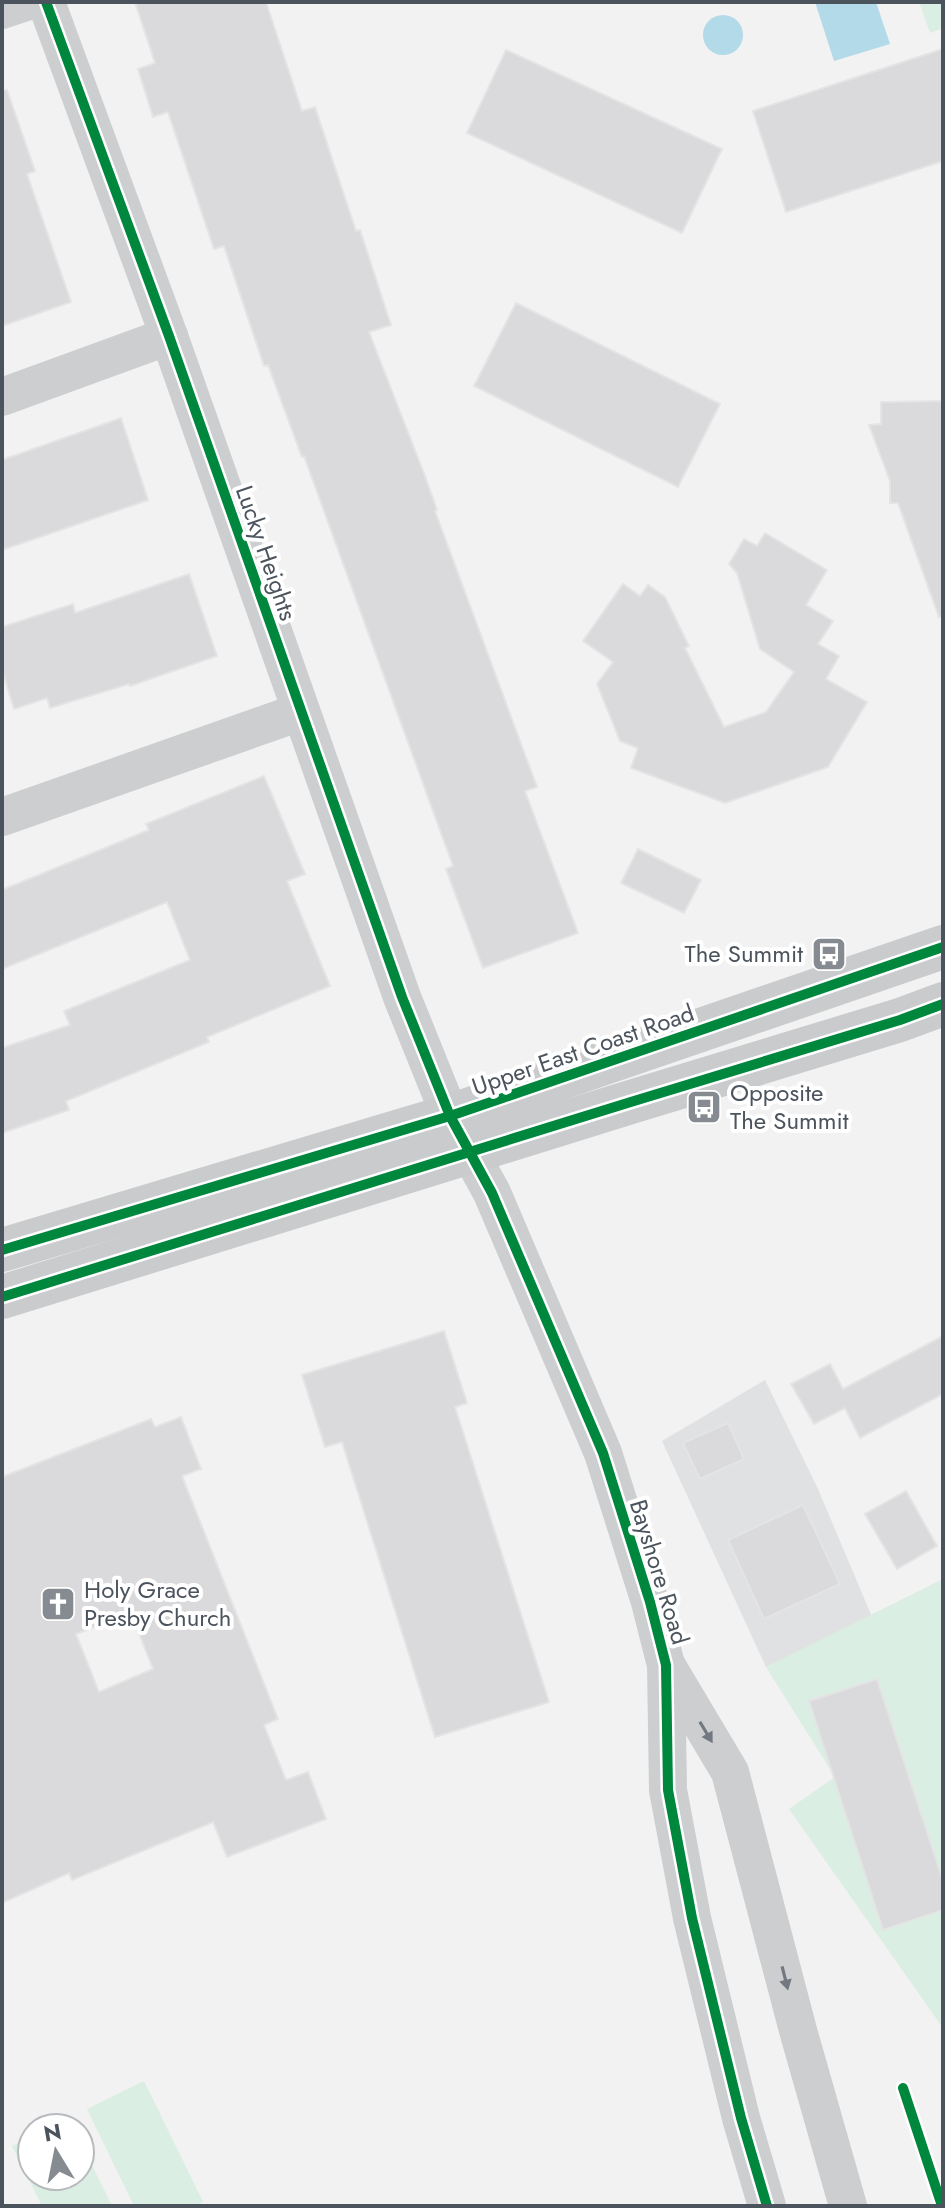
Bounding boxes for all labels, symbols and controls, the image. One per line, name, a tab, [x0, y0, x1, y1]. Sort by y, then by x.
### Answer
street label: Lucky Heights	[227, 481, 306, 625]
bus stop icon: The Summit	[810, 935, 848, 973]
place label: The Summit	[684, 936, 803, 971]
street label: Upper East Coast Road	[467, 995, 699, 1104]
place label: Opposite The Summit	[730, 1075, 849, 1138]
bus stop icon: Opposite The Summit	[685, 1088, 723, 1126]
street label: Bayshore Road	[621, 1495, 698, 1649]
place label: Holy Grace Presby Church	[84, 1572, 231, 1635]
church icon: Holy Grace Presby Church	[39, 1585, 77, 1623]
one-way arrow	[699, 1721, 713, 1743]
one-way arrow	[780, 1966, 792, 1991]
north arrow	[16, 2112, 96, 2192]
text: N	[41, 2115, 64, 2150]

